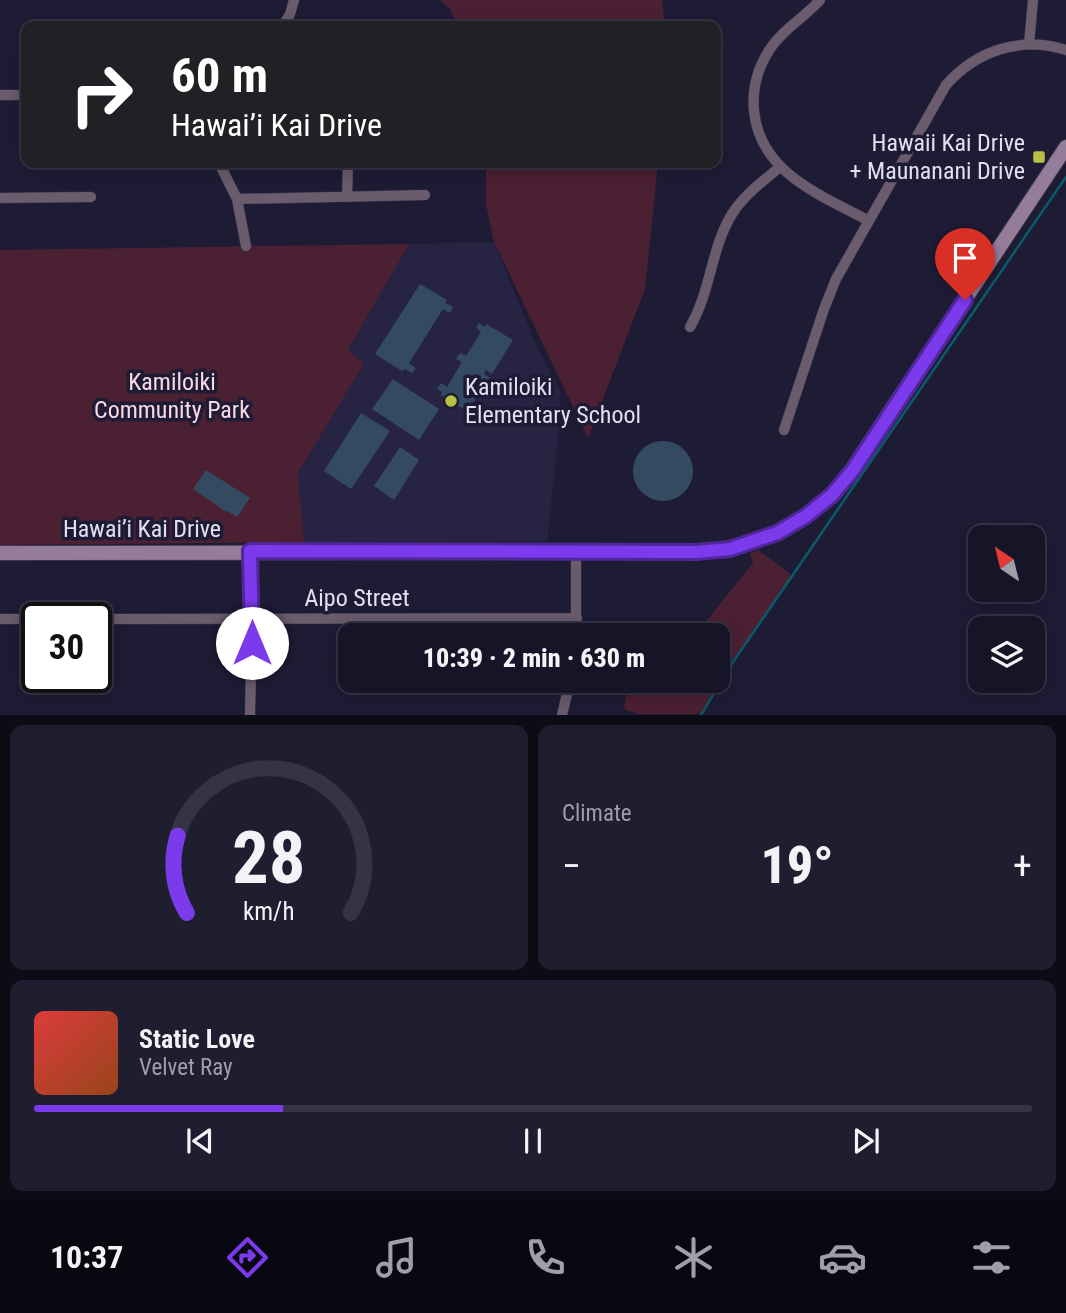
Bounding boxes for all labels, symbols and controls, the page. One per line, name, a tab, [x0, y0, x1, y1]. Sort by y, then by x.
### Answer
text: 60 m	[171, 47, 268, 104]
icon: right	[56, 49, 147, 140]
text: Hawai’i Kai Drive	[171, 106, 382, 144]
place label: Hawaii Kai Drive + Maunanani Drive	[850, 129, 1025, 185]
marker: Hawaii Kai Drive + Maunanani Drive	[1031, 149, 1047, 165]
pin	[935, 228, 995, 300]
icon: arrive	[946, 239, 984, 277]
park label: Kamiloiki Community Park	[94, 368, 250, 424]
place label: Kamiloiki Elementary School	[465, 373, 641, 429]
marker: Kamiloiki Elementary School	[443, 393, 459, 409]
street label: Hawai’i Kai Drive	[63, 515, 221, 543]
north arrow	[968, 525, 1045, 602]
map controls	[968, 525, 1045, 693]
street label: Aipo Street	[305, 584, 409, 612]
speed limit sign: 30	[21, 602, 112, 693]
position arrow	[215, 606, 289, 680]
button: layers	[968, 616, 1045, 693]
text: 10:39 · 2 min · 630 m	[423, 643, 645, 673]
text: Climate	[562, 800, 632, 827]
text: 28	[232, 816, 306, 902]
text: 19°	[760, 835, 834, 896]
text: −	[562, 844, 581, 888]
text: +	[1013, 844, 1032, 888]
text: km/h	[243, 897, 295, 926]
text: Static Love	[139, 1024, 255, 1054]
text: Velvet Ray	[139, 1054, 233, 1081]
icon: previous	[181, 1122, 219, 1160]
icon: pause	[514, 1122, 552, 1160]
icon: next	[847, 1122, 885, 1160]
icon: directions	[223, 1233, 272, 1282]
icon: music	[372, 1233, 421, 1282]
icon: phone	[521, 1233, 570, 1282]
icon: climate	[669, 1233, 718, 1282]
icon: car	[818, 1233, 867, 1282]
icon: filters	[967, 1233, 1016, 1282]
text: 10:37	[50, 1238, 123, 1276]

